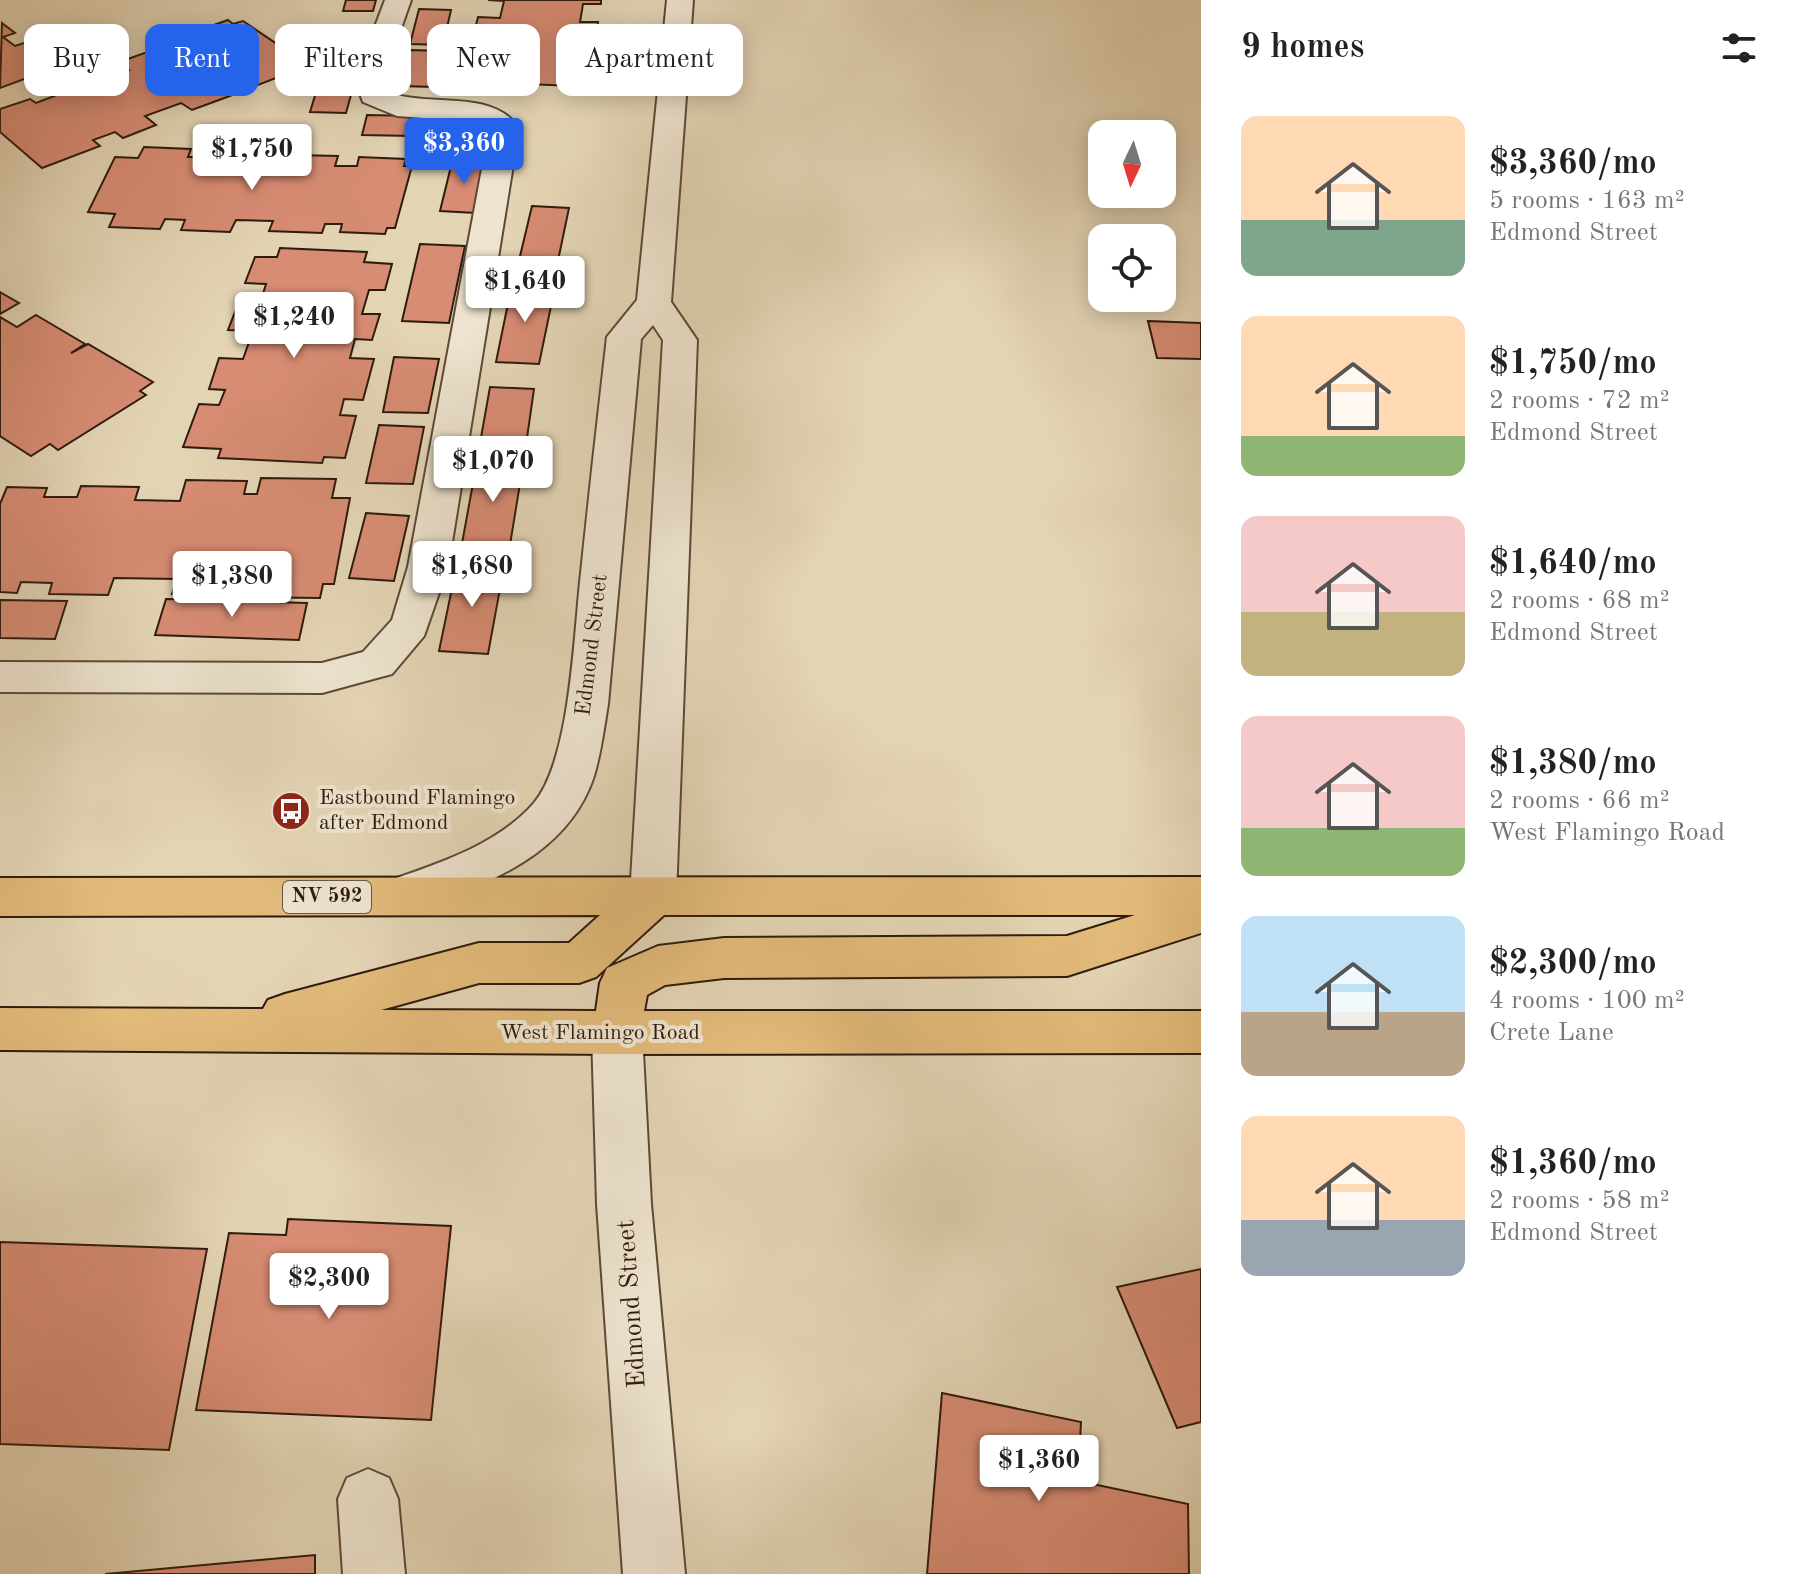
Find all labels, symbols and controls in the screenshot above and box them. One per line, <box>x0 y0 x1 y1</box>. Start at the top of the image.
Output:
chip: Buy <box>24 24 129 96</box>
chip: Rent <box>145 24 259 96</box>
chip: Filters <box>275 24 411 96</box>
chip: New <box>427 24 540 96</box>
chip: Apartment <box>556 24 743 96</box>
icon: filters <box>1717 26 1761 70</box>
text: 9 homes <box>1241 31 1364 65</box>
pin: $3,360 <box>399 118 529 186</box>
north arrow <box>1088 120 1176 208</box>
map controls <box>1088 120 1176 312</box>
pin: $1,750 <box>187 124 317 192</box>
text: $3,360 <box>423 131 505 157</box>
text: $1,750 <box>211 137 293 163</box>
text: $3,360/mo <box>1489 147 1657 181</box>
icon: home <box>1305 148 1401 244</box>
text: 5 rooms · 163 m² <box>1489 188 1685 214</box>
text: Edmond Street <box>1489 220 1658 246</box>
button: locate <box>1088 224 1176 312</box>
pin: $1,640 <box>460 256 590 324</box>
text: $1,640 <box>484 269 566 295</box>
pin: $1,240 <box>229 292 359 360</box>
text: $1,240 <box>253 305 335 331</box>
text: $1,750/mo <box>1489 347 1657 381</box>
icon: home <box>1305 348 1401 444</box>
text: 2 rooms · 72 m² <box>1489 388 1670 414</box>
text: Edmond Street <box>1489 420 1658 446</box>
pin: $1,070 <box>428 436 558 504</box>
text: $1,070 <box>452 449 534 475</box>
pin: $1,680 <box>407 541 537 609</box>
text: $1,640/mo <box>1489 547 1657 581</box>
icon: home <box>1305 548 1401 644</box>
pin: $1,380 <box>167 551 297 619</box>
text: $1,680 <box>431 554 513 580</box>
text: $1,380 <box>191 564 273 590</box>
street label: Edmond Street <box>572 573 612 717</box>
text: 2 rooms · 68 m² <box>1489 588 1670 614</box>
text: Edmond Street <box>1489 620 1658 646</box>
text: $1,380/mo <box>1489 747 1657 781</box>
icon: home <box>1305 748 1401 844</box>
place label: Eastbound Flamingo after Edmond <box>319 787 516 834</box>
text: 2 rooms · 66 m² <box>1489 788 1670 814</box>
bus stop icon: Eastbound Flamingo after Edmond <box>270 790 312 832</box>
text: West Flamingo Road <box>1489 820 1725 846</box>
road number: NV 592 <box>283 881 371 913</box>
text: $2,300/mo <box>1489 947 1657 981</box>
icon: home <box>1305 948 1401 1044</box>
text: 4 rooms · 100 m² <box>1489 988 1685 1014</box>
text: Crete Lane <box>1489 1020 1614 1046</box>
street label: West Flamingo Road <box>500 1022 700 1044</box>
text: $1,360/mo <box>1489 1147 1657 1181</box>
icon: home <box>1305 1148 1401 1244</box>
text: 2 rooms · 58 m² <box>1489 1188 1670 1214</box>
street label: Edmond Street <box>613 1219 651 1389</box>
text: Edmond Street <box>1489 1220 1658 1246</box>
pin: $2,300 <box>264 1253 394 1321</box>
text: $2,300 <box>288 1266 370 1292</box>
pin: $1,360 <box>974 1435 1104 1503</box>
text: $1,360 <box>998 1448 1080 1474</box>

